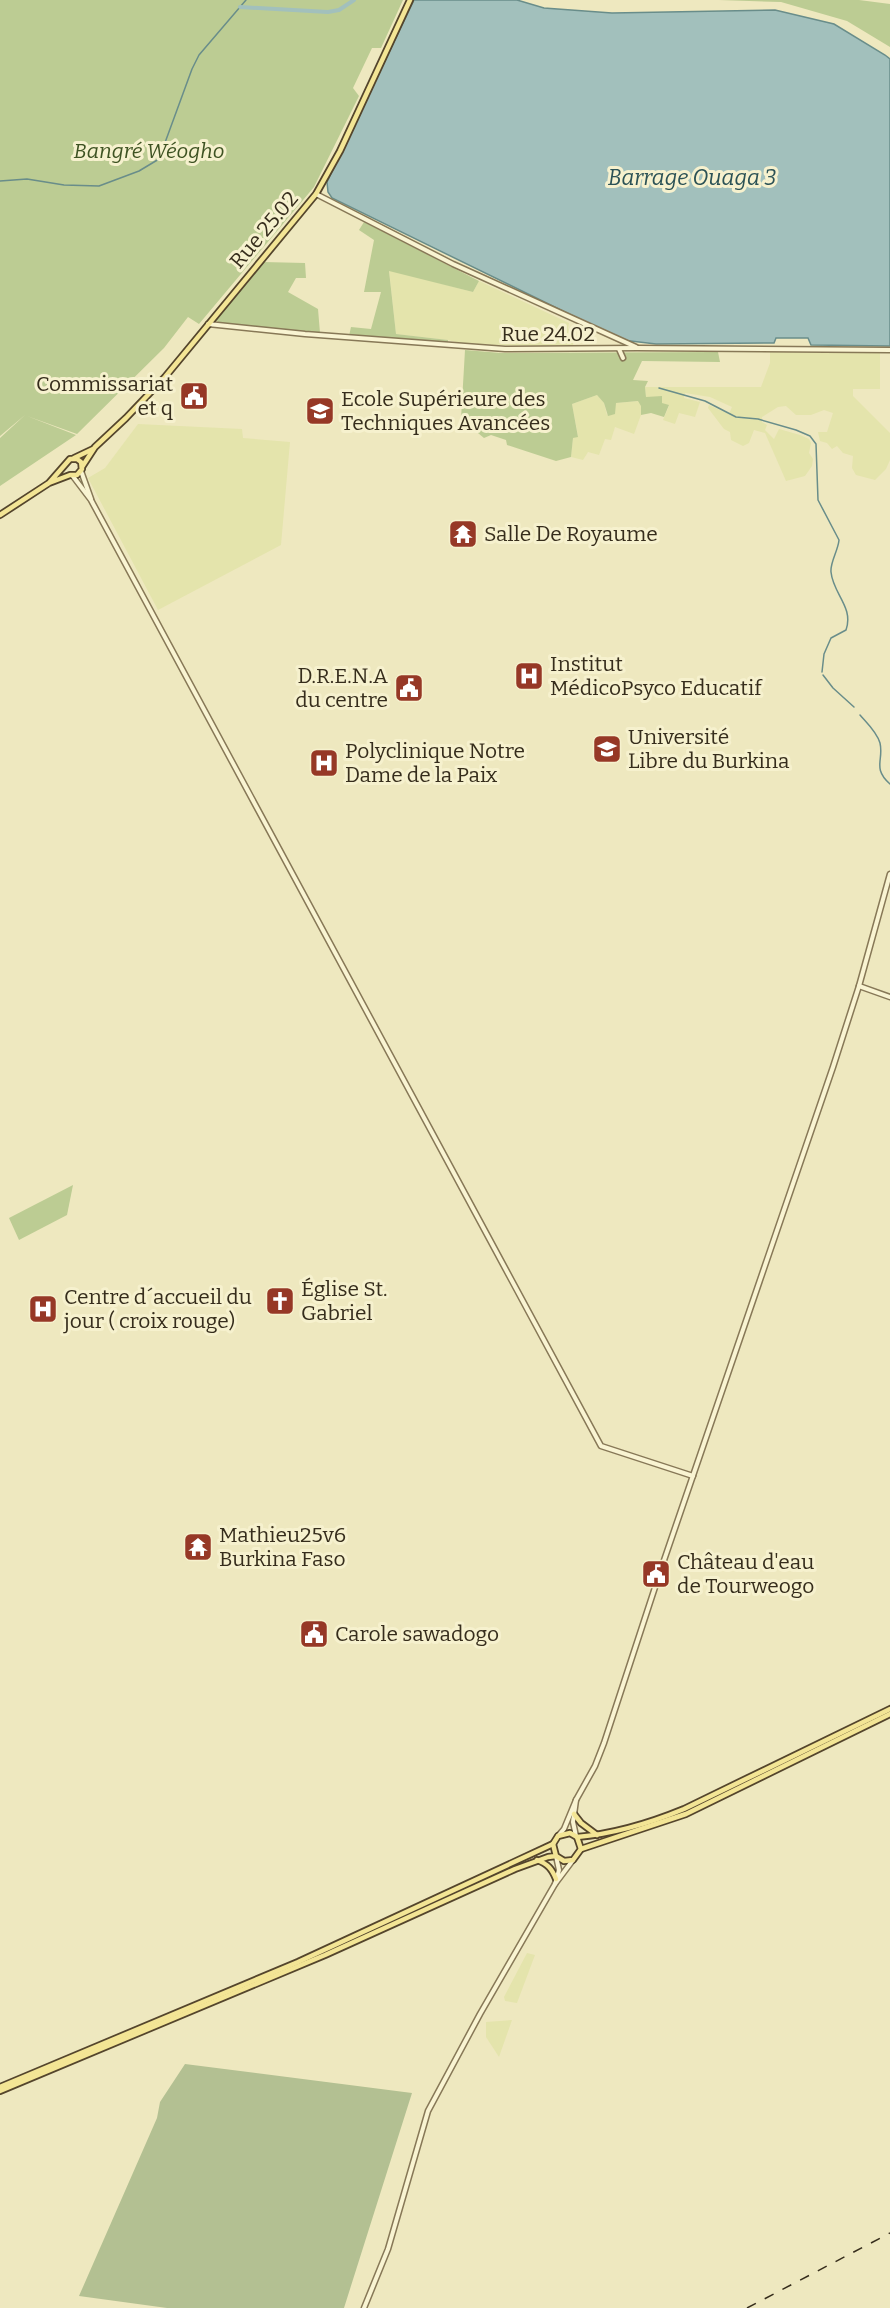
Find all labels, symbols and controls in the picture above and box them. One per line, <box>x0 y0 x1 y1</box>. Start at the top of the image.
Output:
park label: Bangré Wéogho <box>74 138 224 164</box>
water label: Barrage Ouaga 3 <box>608 164 776 191</box>
street label: Rue 25.02 <box>224 186 304 274</box>
street label: Rue 24.02 <box>501 321 595 347</box>
place label: Commissariat et q <box>36 371 173 421</box>
public building icon: Commissariat et q <box>178 380 210 412</box>
place label: Ecole Supérieure des Techniques Avancées <box>341 386 550 436</box>
school or university icon: Ecole Supérieure des Techniques Avancées <box>304 395 336 427</box>
temple icon: Salle De Royaume <box>447 518 479 550</box>
place label: Salle De Royaume <box>484 521 658 547</box>
place label: Institut MédicoPsyco Educatif <box>550 651 763 701</box>
hospital icon: Institut MédicoPsyco Educatif <box>513 660 545 692</box>
place label: D.R.E.N.A du centre <box>295 663 388 713</box>
public building icon: D.R.E.N.A du centre <box>393 672 425 704</box>
place label: Université Libre du Burkina <box>628 724 790 774</box>
school or university icon: Université Libre du Burkina <box>591 733 623 765</box>
place label: Polyclinique Notre Dame de la Paix <box>345 738 525 788</box>
hospital icon: Polyclinique Notre Dame de la Paix <box>308 747 340 779</box>
place label: Église St. Gabriel <box>301 1276 388 1326</box>
place label: Centre d´accueil du jour ( croix rouge) <box>63 1284 252 1334</box>
church icon: Église St. Gabriel <box>264 1285 296 1317</box>
hospital icon: Centre d´accueil du jour ( croix rouge) <box>27 1293 59 1325</box>
place label: Mathieu25v6 Burkina Faso <box>219 1522 346 1572</box>
temple icon: Mathieu25v6 Burkina Faso <box>182 1531 214 1563</box>
place label: Château d'eau de Tourweogo <box>677 1549 814 1599</box>
public building icon: Château d'eau de Tourweogo <box>640 1558 672 1590</box>
public building icon: Carole sawadogo <box>298 1618 330 1650</box>
place label: Carole sawadogo <box>335 1621 499 1647</box>

